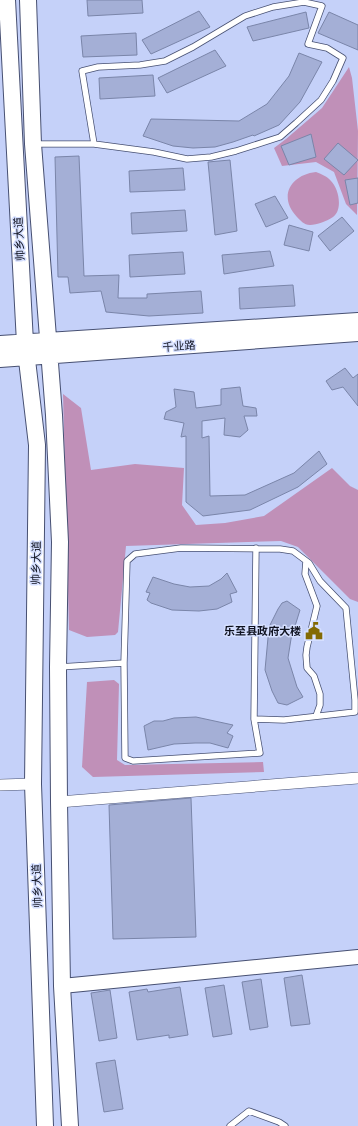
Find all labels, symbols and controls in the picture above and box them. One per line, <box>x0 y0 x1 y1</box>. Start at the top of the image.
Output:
street label: 帅乡大道 <box>11 217 28 261</box>
street label: 千业路 <box>162 338 196 355</box>
street label: 帅乡大道 <box>29 541 44 585</box>
public building icon: 乐至县政府大楼 <box>304 621 324 641</box>
place label: 乐至县政府大楼 <box>224 624 301 639</box>
street label: 帅乡大道 <box>29 864 46 908</box>

